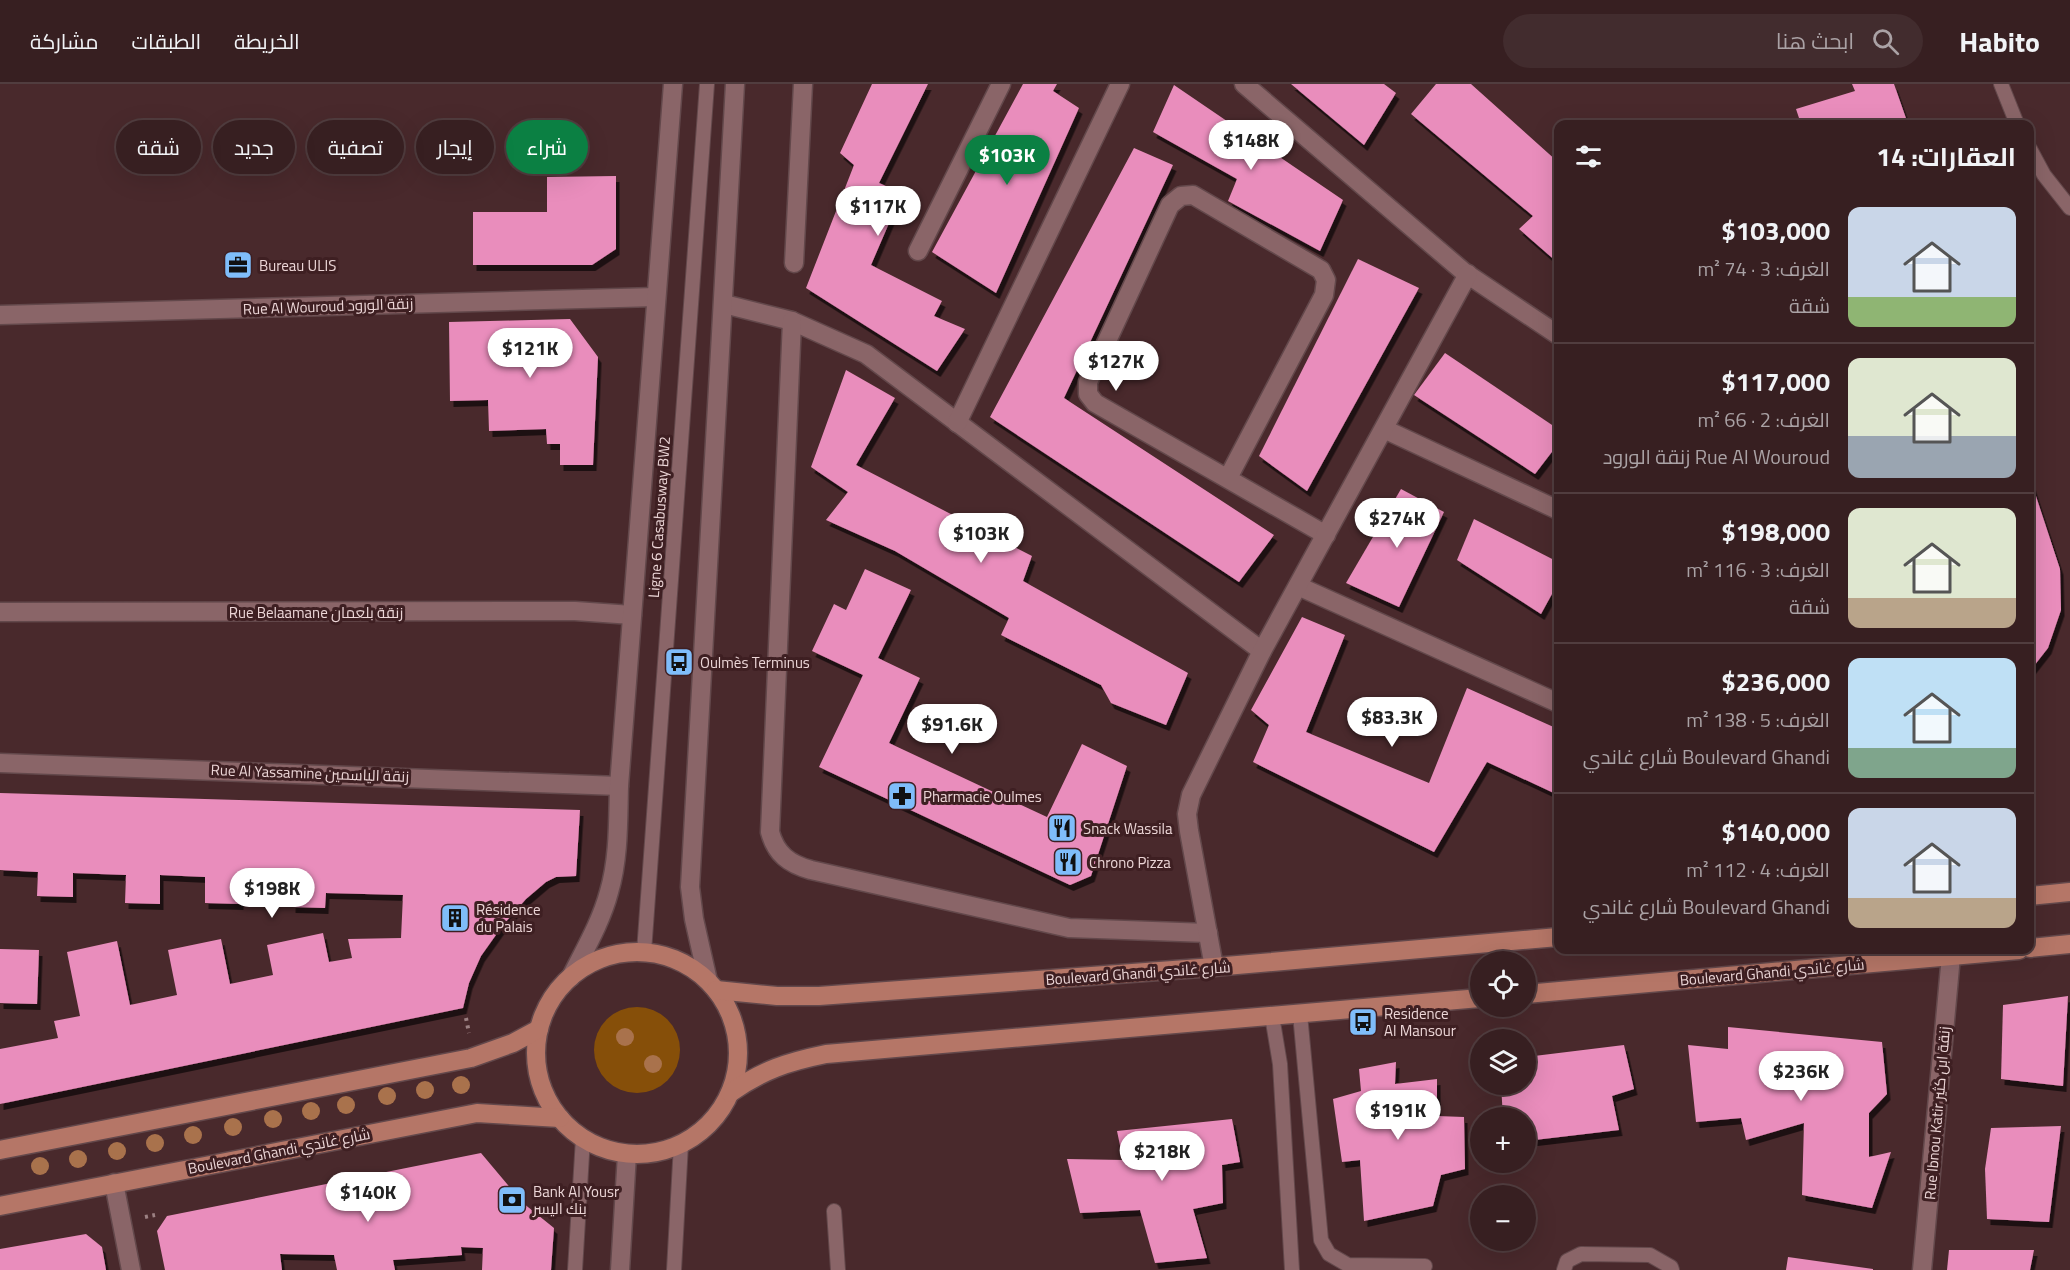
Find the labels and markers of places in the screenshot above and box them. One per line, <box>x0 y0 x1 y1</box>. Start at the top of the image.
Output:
pin: $148K <box>1209 120 1293 171</box>
pin: $103K <box>965 135 1049 186</box>
pin: $117K <box>836 186 920 237</box>
office icon: Bureau ULIS <box>222 249 254 281</box>
place label: Bureau ULIS <box>259 254 336 277</box>
pin: $121K <box>488 328 572 379</box>
pin: $127K <box>1074 341 1158 392</box>
pin: $274K <box>1355 498 1439 549</box>
pin: $103K <box>939 513 1023 564</box>
bus stop icon: Oulmès Terminus <box>663 646 695 678</box>
place label: Oulmès Terminus <box>700 651 810 674</box>
pin: $83.3K <box>1343 697 1441 748</box>
pin: $91.6K <box>903 704 1001 755</box>
pharmacy icon: Pharmacie Oulmes <box>886 780 918 812</box>
place label: Pharmacie Oulmes <box>923 785 1042 808</box>
restaurant icon: Snack Wassila <box>1046 812 1078 844</box>
place label: Snack Wassila <box>1083 817 1173 840</box>
restaurant icon: Chrono Pizza <box>1052 846 1084 878</box>
place label: Chrono Pizza <box>1089 851 1171 874</box>
pin: $198K <box>230 868 314 919</box>
place label: Résidence du Palais <box>476 898 541 938</box>
building icon: Résidence du Palais <box>439 902 471 934</box>
place label: Residence Al Mansour <box>1384 1002 1456 1042</box>
bus stop icon: Residence Al Mansour <box>1347 1006 1379 1038</box>
pin: $236K <box>1759 1051 1843 1102</box>
pin: $191K <box>1356 1090 1440 1141</box>
pin: $218K <box>1120 1131 1204 1182</box>
pin: $140K <box>326 1172 410 1223</box>
place label: Bank Al Yousr بنك اليسر <box>532 1180 619 1220</box>
bank icon: Bank Al Yousr بنك اليسر <box>496 1184 528 1216</box>

